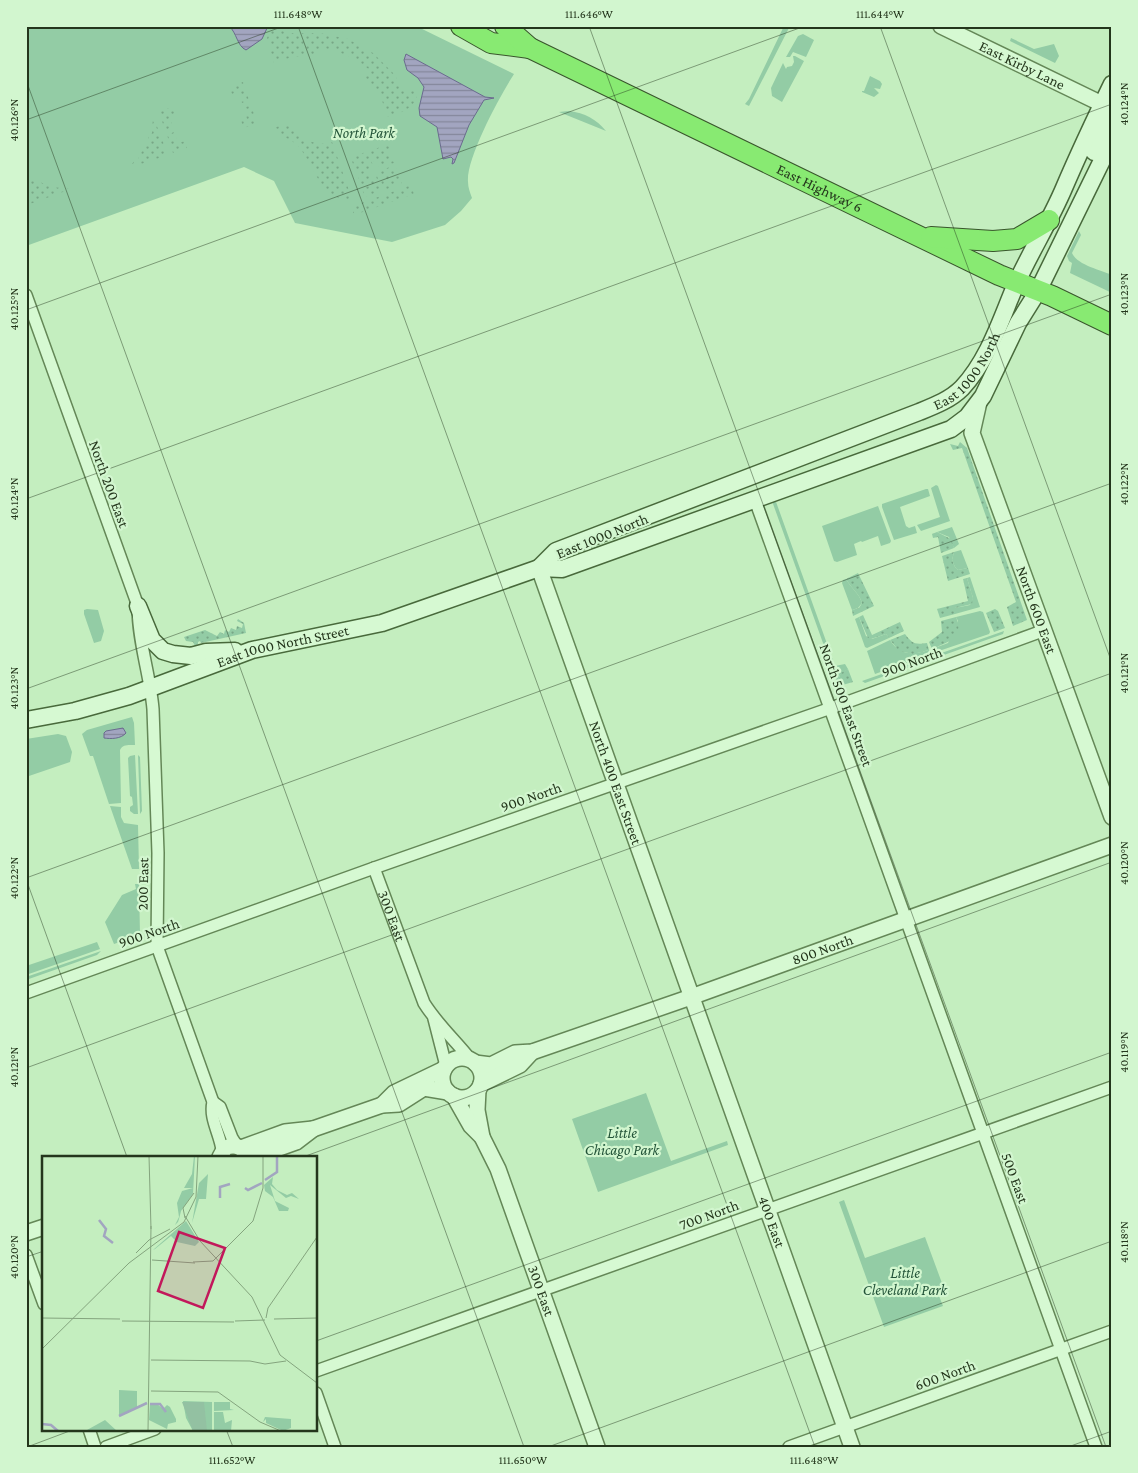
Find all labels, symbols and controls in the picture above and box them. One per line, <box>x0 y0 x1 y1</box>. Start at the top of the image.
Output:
text: 111.648°W <box>274 7 322 21</box>
text: 111.646°W <box>565 7 613 21</box>
text: 111.644°W <box>856 7 904 21</box>
street label: East Kirby Lane <box>977 38 1068 93</box>
text: 40.124°N <box>1117 82 1131 126</box>
text: 40.126°N <box>7 98 21 141</box>
park label: North Park <box>333 125 396 141</box>
street label: East Highway 6 <box>774 161 865 216</box>
text: 40.123°N <box>1117 273 1131 315</box>
text: 40.125°N <box>7 288 21 330</box>
street label: East 1000 North <box>931 330 1003 413</box>
street label: North 200 East <box>86 438 132 531</box>
text: 40.122°N <box>1117 463 1131 505</box>
text: 40.124°N <box>7 477 21 521</box>
street label: East 1000 North <box>554 510 650 562</box>
street label: North 600 East <box>1013 564 1060 657</box>
street label: East 1000 North Street <box>215 622 351 670</box>
street label: North 500 East Street <box>816 642 876 769</box>
street label: 900 North <box>880 644 944 680</box>
text: 40.121°N <box>1117 652 1131 693</box>
text: 40.123°N <box>7 667 21 709</box>
street label: North 400 East Street <box>586 719 645 848</box>
street label: 900 North <box>499 779 563 815</box>
text: 40.120°N <box>1117 841 1131 885</box>
street label: 200 East <box>135 856 151 911</box>
text: 40.122°N <box>7 857 21 899</box>
street label: 300 East <box>375 888 409 944</box>
street label: 900 North <box>117 915 181 951</box>
street label: 800 North <box>790 931 855 968</box>
text: 40.119°N <box>1117 1031 1131 1073</box>
text: 40.121°N <box>7 1046 21 1087</box>
park label: Little Chicago Park <box>585 1125 661 1159</box>
street label: 500 East <box>998 1150 1032 1207</box>
inset map <box>42 1156 318 1430</box>
street label: 400 East <box>755 1194 789 1251</box>
street label: 700 North <box>677 1197 741 1233</box>
text: 40.118°N <box>1117 1221 1131 1263</box>
text: 40.120°N <box>7 1235 21 1279</box>
street label: 300 East <box>525 1263 558 1319</box>
park label: Little Cleveland Park <box>863 1265 949 1298</box>
street label: 600 North <box>913 1357 977 1393</box>
text: 111.652°W <box>209 1453 255 1467</box>
text: 111.650°W <box>499 1453 547 1467</box>
text: 111.648°W <box>790 1453 838 1467</box>

